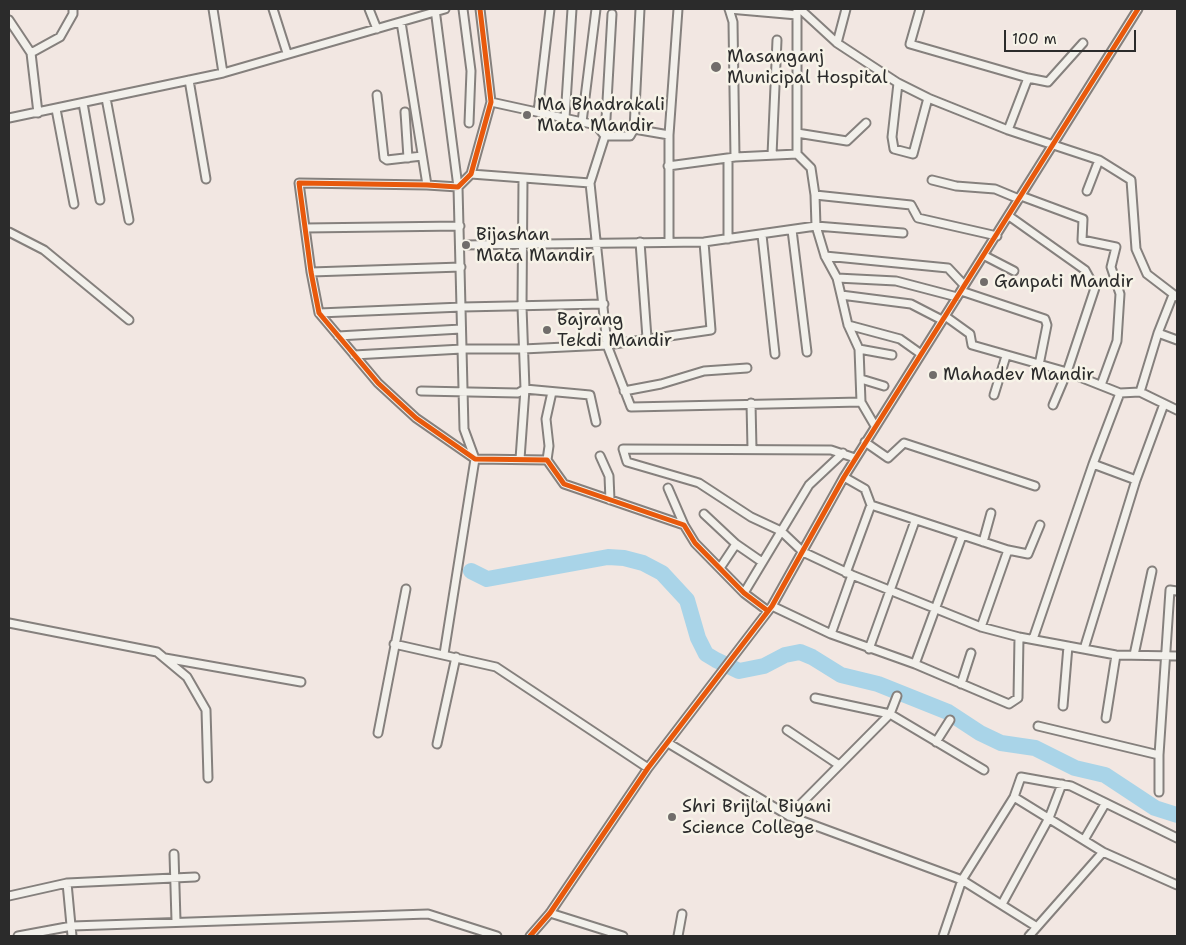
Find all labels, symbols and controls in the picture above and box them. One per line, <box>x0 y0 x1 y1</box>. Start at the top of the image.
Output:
scale bar <box>1006 20 1138 52</box>
text: 100 m <box>1012 29 1057 49</box>
place label: Masanganj Municipal Hospital <box>727 46 888 88</box>
marker: Masanganj Municipal Hospital <box>709 60 723 74</box>
place label: Ma Bhadrakali Mata Mandir <box>537 94 665 136</box>
marker: Ma Bhadrakali Mata Mandir <box>521 109 533 121</box>
place label: Bijashan Mata Mandir <box>476 224 593 266</box>
marker: Bijashan Mata Mandir <box>460 239 472 251</box>
place label: Ganpati Mandir <box>994 271 1134 293</box>
marker: Ganpati Mandir <box>978 276 990 288</box>
place label: Bajrang Tekdi Mandir <box>557 309 672 352</box>
marker: Bajrang Tekdi Mandir <box>541 324 553 336</box>
place label: Mahadev Mandir <box>943 364 1095 386</box>
marker: Mahadev Mandir <box>927 369 939 381</box>
place label: Shri Brijlal Biyani Science College <box>682 796 831 839</box>
marker: Shri Brijlal Biyani Science College <box>666 811 678 823</box>

